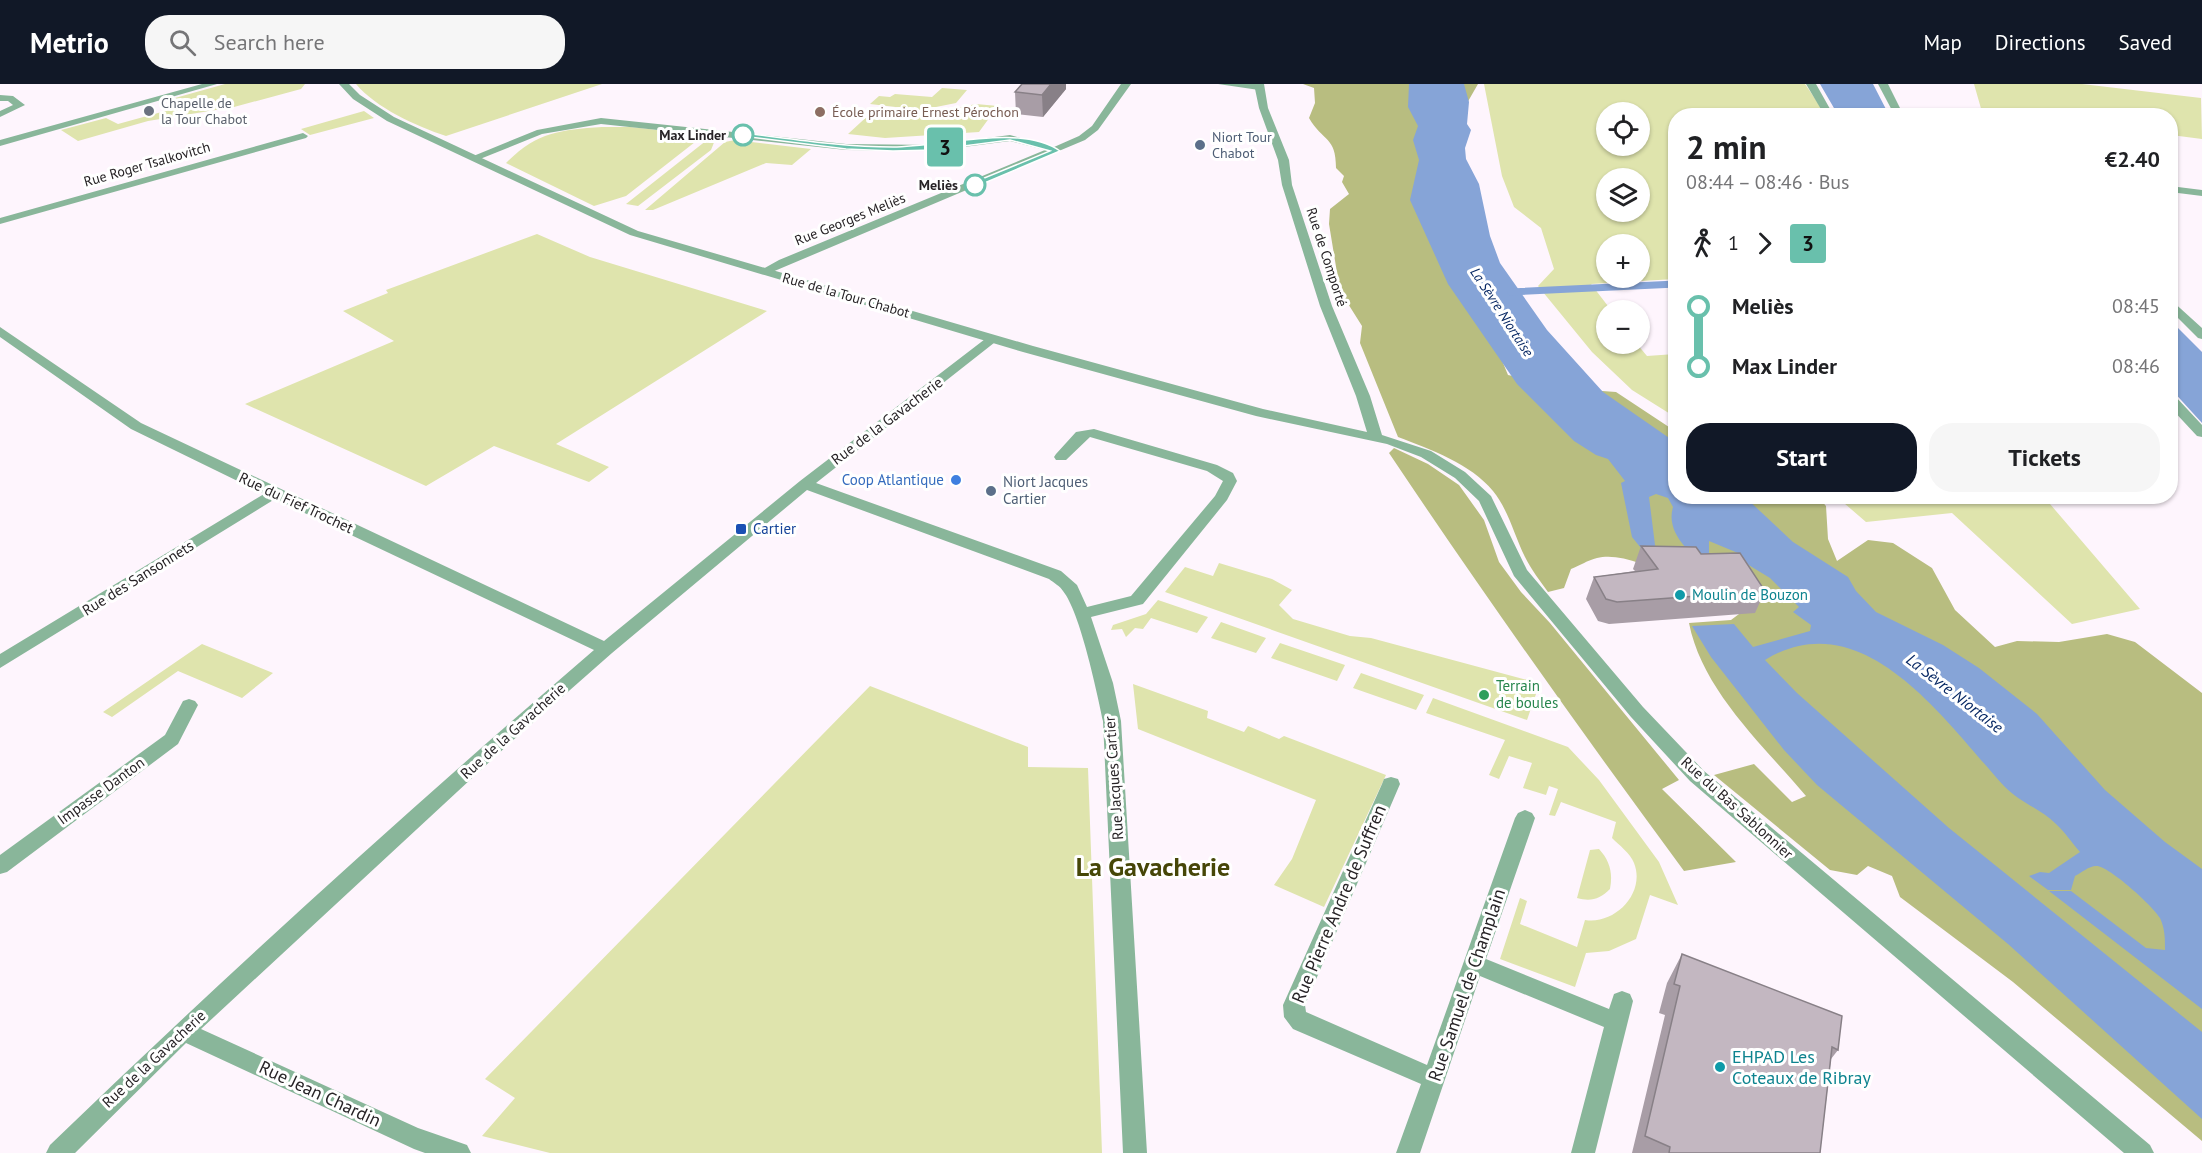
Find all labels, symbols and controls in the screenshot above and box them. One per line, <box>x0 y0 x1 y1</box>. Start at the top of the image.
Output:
search box <box>145 15 565 69</box>
text: Metrio <box>30 24 109 61</box>
icon: search <box>166 26 199 59</box>
text: Search here <box>214 28 325 56</box>
text: Map <box>1923 29 1962 56</box>
text: Directions <box>1995 29 2086 56</box>
text: Saved <box>2119 29 2172 56</box>
place label: Chapelle de la Tour Chabot <box>161 94 248 128</box>
map controls <box>1596 102 1650 354</box>
button: locate <box>1596 102 1650 156</box>
place label: École primaire Ernest Pérochon <box>832 103 1019 121</box>
marker: Chapelle de la Tour Chabot <box>142 104 156 118</box>
marker: École primaire Ernest Pérochon <box>813 105 827 119</box>
marker: Max Linder <box>732 124 754 146</box>
text: 2 min <box>1686 125 1767 168</box>
place label: Max Linder <box>659 126 726 144</box>
line badge: 3 <box>926 128 964 166</box>
place label: Niort Tour Chabot <box>1212 128 1272 162</box>
text: 3 <box>939 134 951 161</box>
street label: Rue Roger Tsalkovitch <box>82 137 212 191</box>
marker: Niort Tour Chabot <box>1193 138 1207 152</box>
text: €2.40 <box>2105 145 2160 173</box>
button: layers <box>1596 168 1650 222</box>
text: 08:44 – 08:46 · Bus <box>1686 169 1850 195</box>
marker: Meliès <box>964 174 986 196</box>
place label: Meliès <box>919 176 958 194</box>
street label: Rue Georges Meliès <box>792 189 908 249</box>
street label: Rue de Comporté <box>1302 205 1352 309</box>
icon: walk <box>1686 227 1719 260</box>
icon: forward <box>1748 227 1781 260</box>
text: 1 <box>1728 230 1739 256</box>
text: 3 <box>1802 230 1814 257</box>
button: + <box>1596 234 1650 288</box>
water label: La Sèvre Niortaise <box>1467 264 1538 360</box>
street label: Rue de la Tour Chabot <box>780 268 912 322</box>
text: Meliès <box>1732 292 1794 320</box>
text: 08:45 <box>2112 293 2160 319</box>
button: − <box>1596 300 1650 354</box>
text: Max Linder <box>1732 352 1837 380</box>
text: 08:46 <box>2112 353 2160 379</box>
street label: Rue de la Gavacherie <box>827 372 946 469</box>
button: Start <box>1686 423 1917 492</box>
button: Tickets <box>1929 423 2160 492</box>
street label: Rue du Fief Trochet <box>236 468 356 537</box>
place label: Coop Atlantique <box>842 470 944 489</box>
place label: Niort Jacques Cartier <box>1003 472 1088 508</box>
marker: Coop Atlantique <box>949 473 963 487</box>
marker: Niort Jacques Cartier <box>984 484 998 498</box>
place label: Cartier <box>753 519 796 538</box>
marker: Cartier <box>734 522 748 536</box>
street label: Rue des Sansonnets <box>78 536 197 620</box>
place label: Moulin de Bouzon <box>1692 585 1808 604</box>
marker: Moulin de Bouzon <box>1673 588 1687 602</box>
water label: La Sèvre Niortaise <box>1903 649 2008 737</box>
place label: Terrain de boules <box>1496 676 1558 712</box>
street label: Rue de la Gavacherie <box>456 679 569 783</box>
marker: Terrain de boules <box>1477 688 1491 702</box>
street label: Rue Jacques Cartier <box>1100 716 1127 841</box>
street label: Rue du Bas Sablonnier <box>1677 752 1797 863</box>
street label: Impasse Danton <box>53 753 148 829</box>
street label: Rue Pierre Andre de Suffren <box>1286 801 1391 1007</box>
district label: La Gavacherie <box>1076 850 1230 883</box>
street label: Rue Samuel de Champlain <box>1423 886 1510 1084</box>
street label: Rue de la Gavacherie <box>98 1006 209 1111</box>
place label: EHPAD Les Coteaux de Ribray <box>1732 1045 1871 1089</box>
street label: Rue Jean Chardin <box>256 1055 385 1132</box>
marker: EHPAD Les Coteaux de Ribray <box>1713 1060 1727 1074</box>

